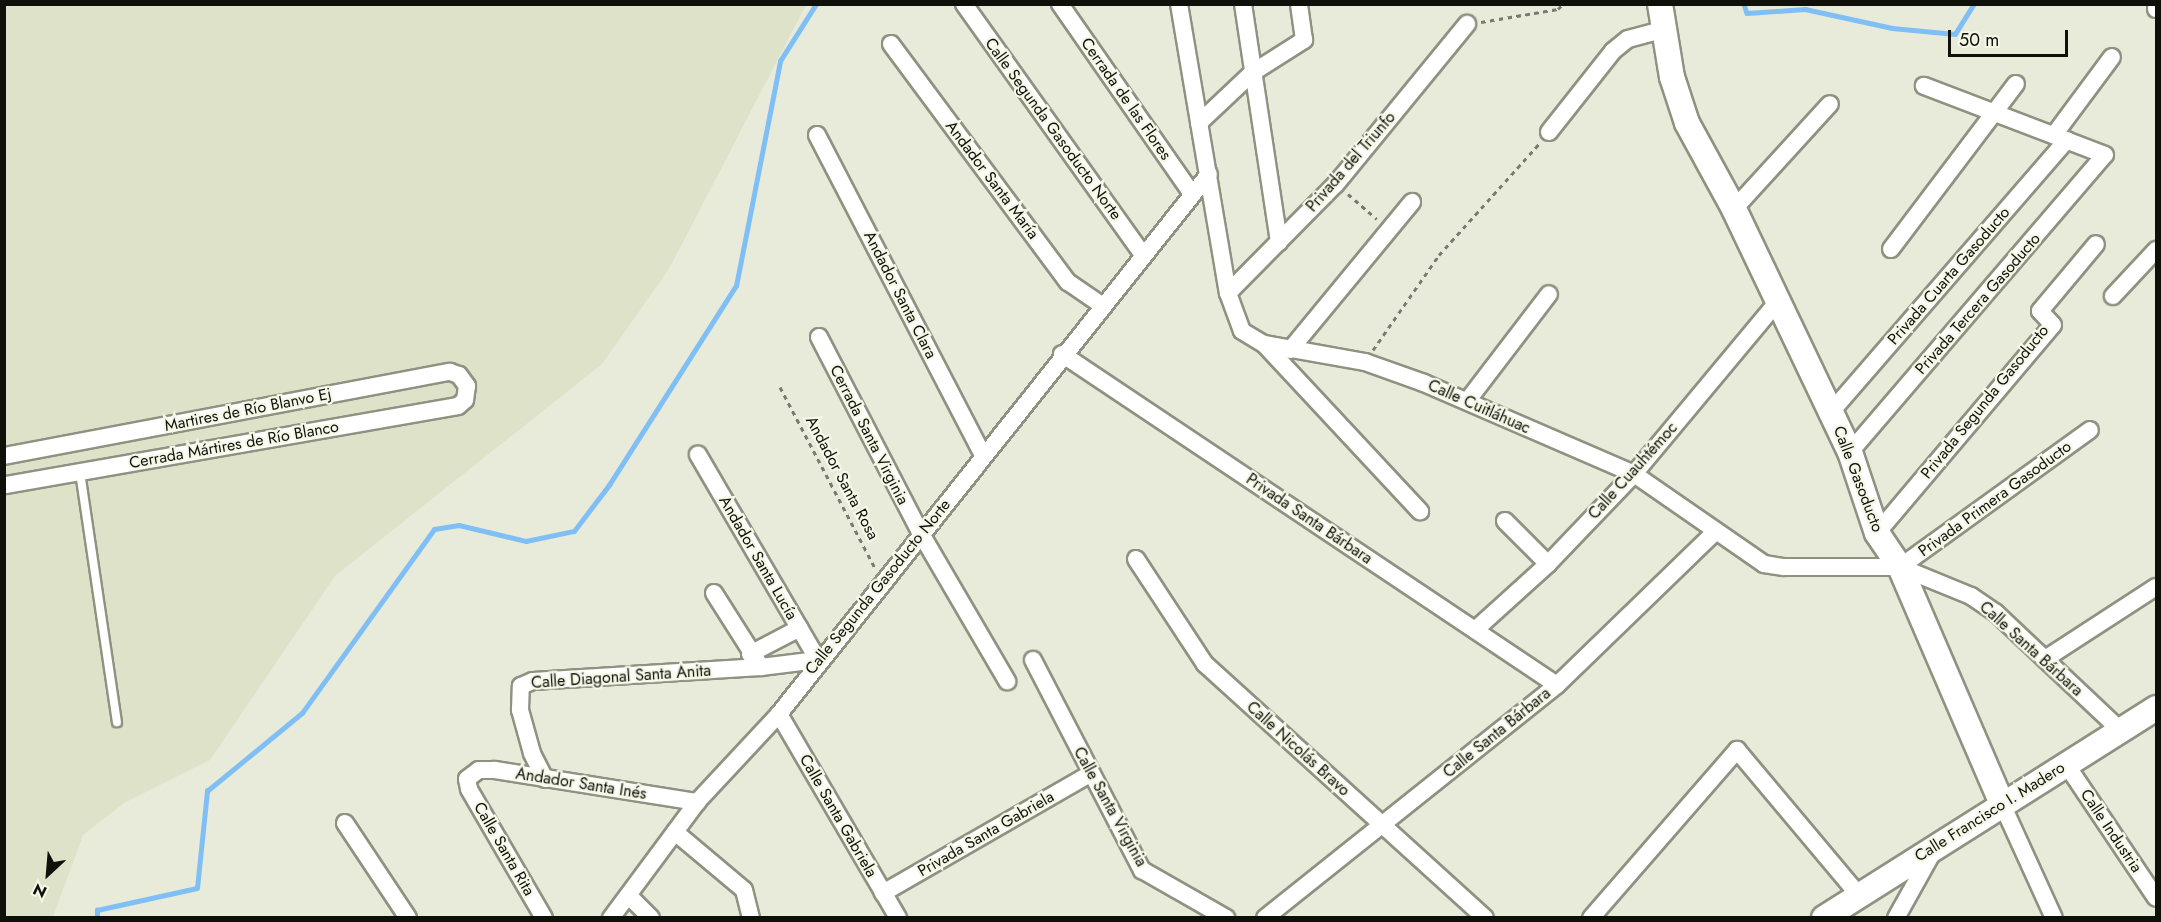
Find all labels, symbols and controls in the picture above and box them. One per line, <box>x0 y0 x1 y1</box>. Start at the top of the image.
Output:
scale bar <box>1951 18 2071 56</box>
text: 50 m <box>1959 27 1999 53</box>
street label: Calle Segunda Gasoducto Norte <box>981 34 1125 224</box>
street label: Cerrada de las Flores <box>1077 34 1175 164</box>
street label: Privada del Triunfo <box>1302 108 1400 216</box>
street label: Andador Santa María <box>941 117 1043 243</box>
street label: Privada Cuarta Gasoducto <box>1884 203 2014 349</box>
street label: Andador Santa Clara <box>860 228 940 362</box>
street label: Privada Tercera Gasoducto <box>1911 230 2045 378</box>
street label: Privada Segunda Gasoducto <box>1917 321 2053 483</box>
street label: Cerrada Santa Virginia <box>825 362 913 508</box>
street label: Calle Cuitláhuac <box>1425 376 1533 438</box>
street label: Martires de Río Blanvo Ej <box>163 384 333 436</box>
street label: Andador Santa Rosa <box>801 413 883 543</box>
street label: Cerrada Mártires de Río Blanco <box>128 417 340 473</box>
street label: Calle Cuauhtémoc <box>1584 419 1682 523</box>
street label: Calle Gasoducto <box>1829 423 1887 535</box>
street label: Privada Primera Gasoducto <box>1915 437 2075 561</box>
street label: Privada Santa Bárbara <box>1242 470 1376 568</box>
street label: Andador Santa Lucía <box>715 493 801 623</box>
street label: Calle Segunda Gasoducto Norte <box>801 495 955 679</box>
street label: Calle Santa Bárbara <box>1975 598 2087 700</box>
street label: Calle Diagonal Santa Anita <box>531 661 711 693</box>
street label: Calle Santa Bárbara <box>1439 684 1555 782</box>
street label: Calle Nicolás Bravo <box>1242 698 1354 800</box>
street label: Calle Santa Virginia <box>1069 744 1151 870</box>
street label: Calle Santa Gabriela <box>795 751 881 881</box>
street label: Calle Francisco I. Madero <box>1911 758 2069 866</box>
street label: Andador Santa Inés <box>514 764 648 804</box>
street label: Calle Industria <box>2076 786 2146 876</box>
street label: Privada Santa Gabriela <box>914 787 1058 881</box>
street label: Calle Santa Rita <box>469 799 539 899</box>
north arrow <box>18 844 78 904</box>
text: N <box>29 878 51 904</box>

